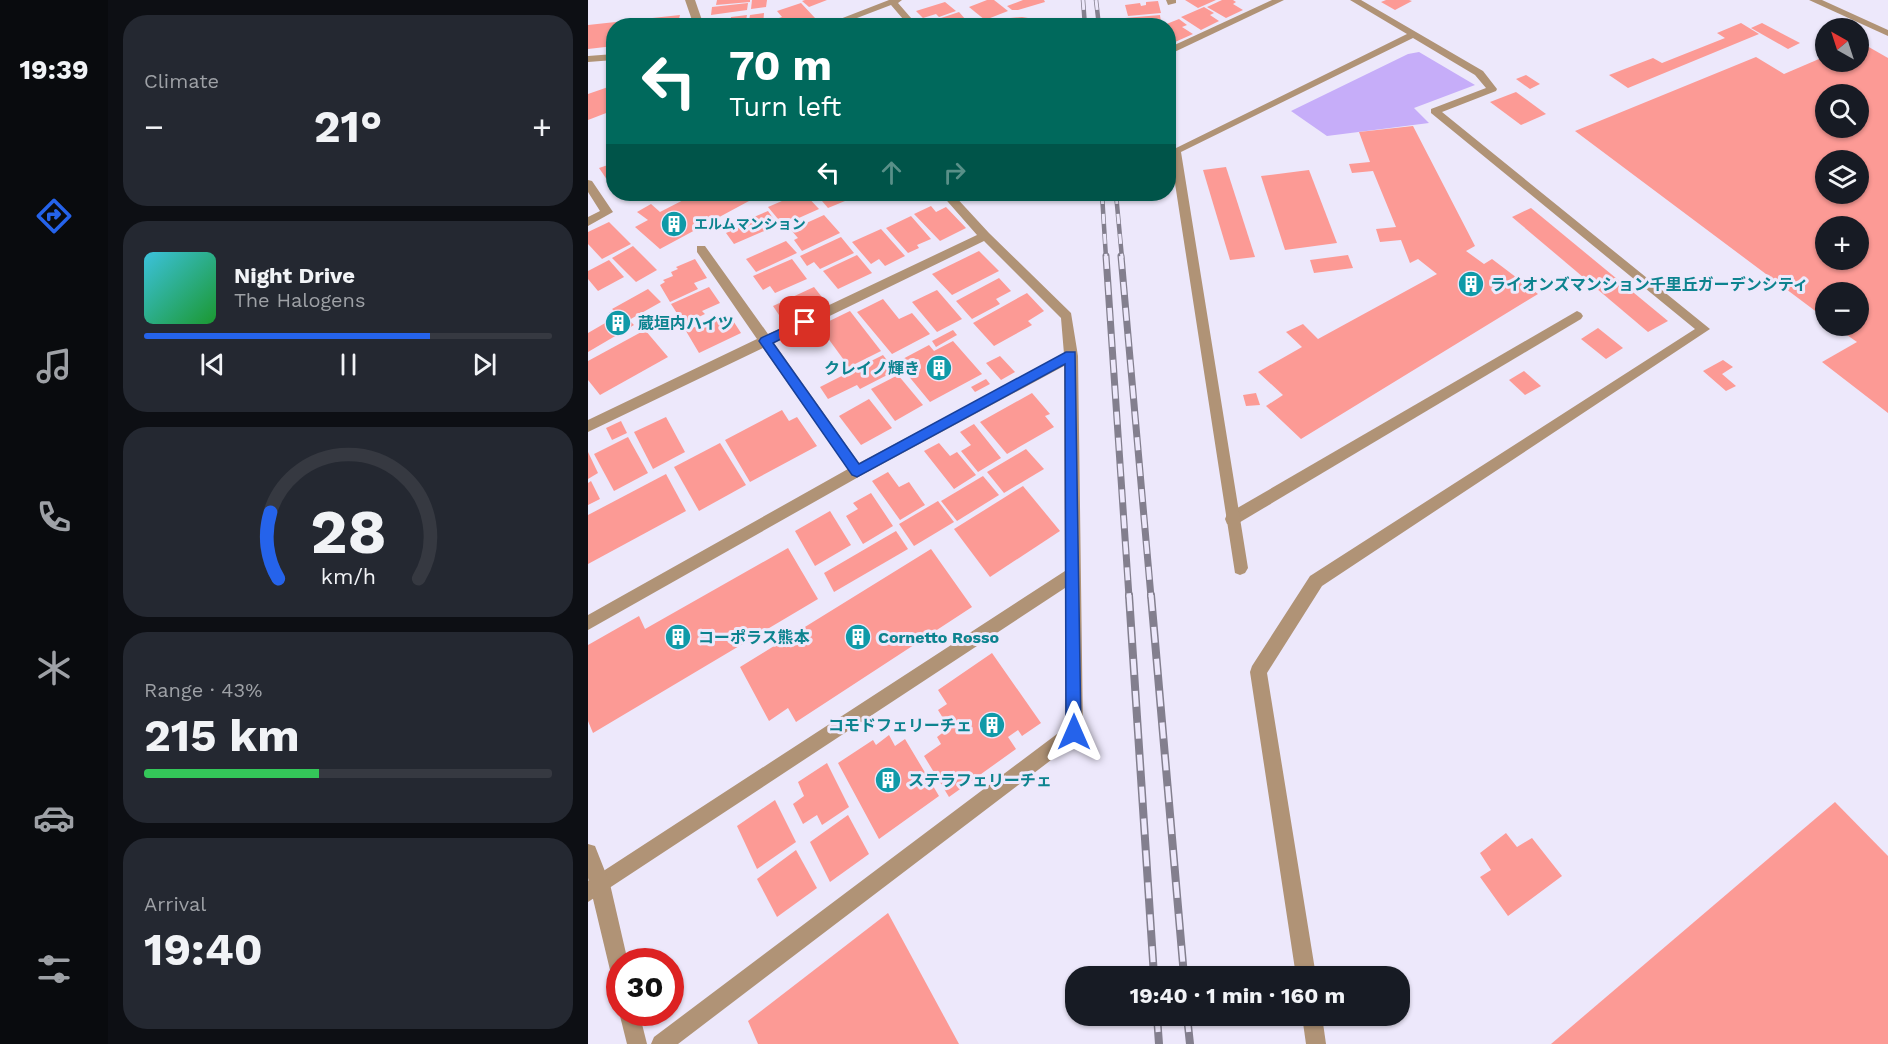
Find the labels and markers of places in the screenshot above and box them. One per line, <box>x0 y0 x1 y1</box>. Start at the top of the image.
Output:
building icon: エルムマンション <box>659 209 689 239</box>
place label: エルムマンション <box>694 216 806 232</box>
building icon: ライオンズマンション千里丘ガーデンシティ <box>1456 269 1486 299</box>
place label: ライオンズマンション千里丘ガーデンシティ <box>1490 275 1809 294</box>
pin <box>779 296 830 347</box>
building icon: 蔵垣内ハイツ <box>603 308 633 338</box>
place label: 蔵垣内ハイツ <box>638 314 734 333</box>
building icon: クレイノ輝き <box>924 353 954 383</box>
place label: クレイノ輝き <box>824 359 920 378</box>
building icon: コーポラス熊本 <box>663 622 693 652</box>
building icon: Cornetto Rosso <box>843 622 873 652</box>
place label: コーポラス熊本 <box>698 628 810 647</box>
place label: Cornetto Rosso <box>878 628 1000 647</box>
building icon: コモドフェリーチェ <box>977 710 1007 740</box>
place label: コモドフェリーチェ <box>828 716 972 735</box>
building icon: ステラフェリーチェ <box>873 765 903 795</box>
place label: ステラフェリーチェ <box>908 771 1052 790</box>

